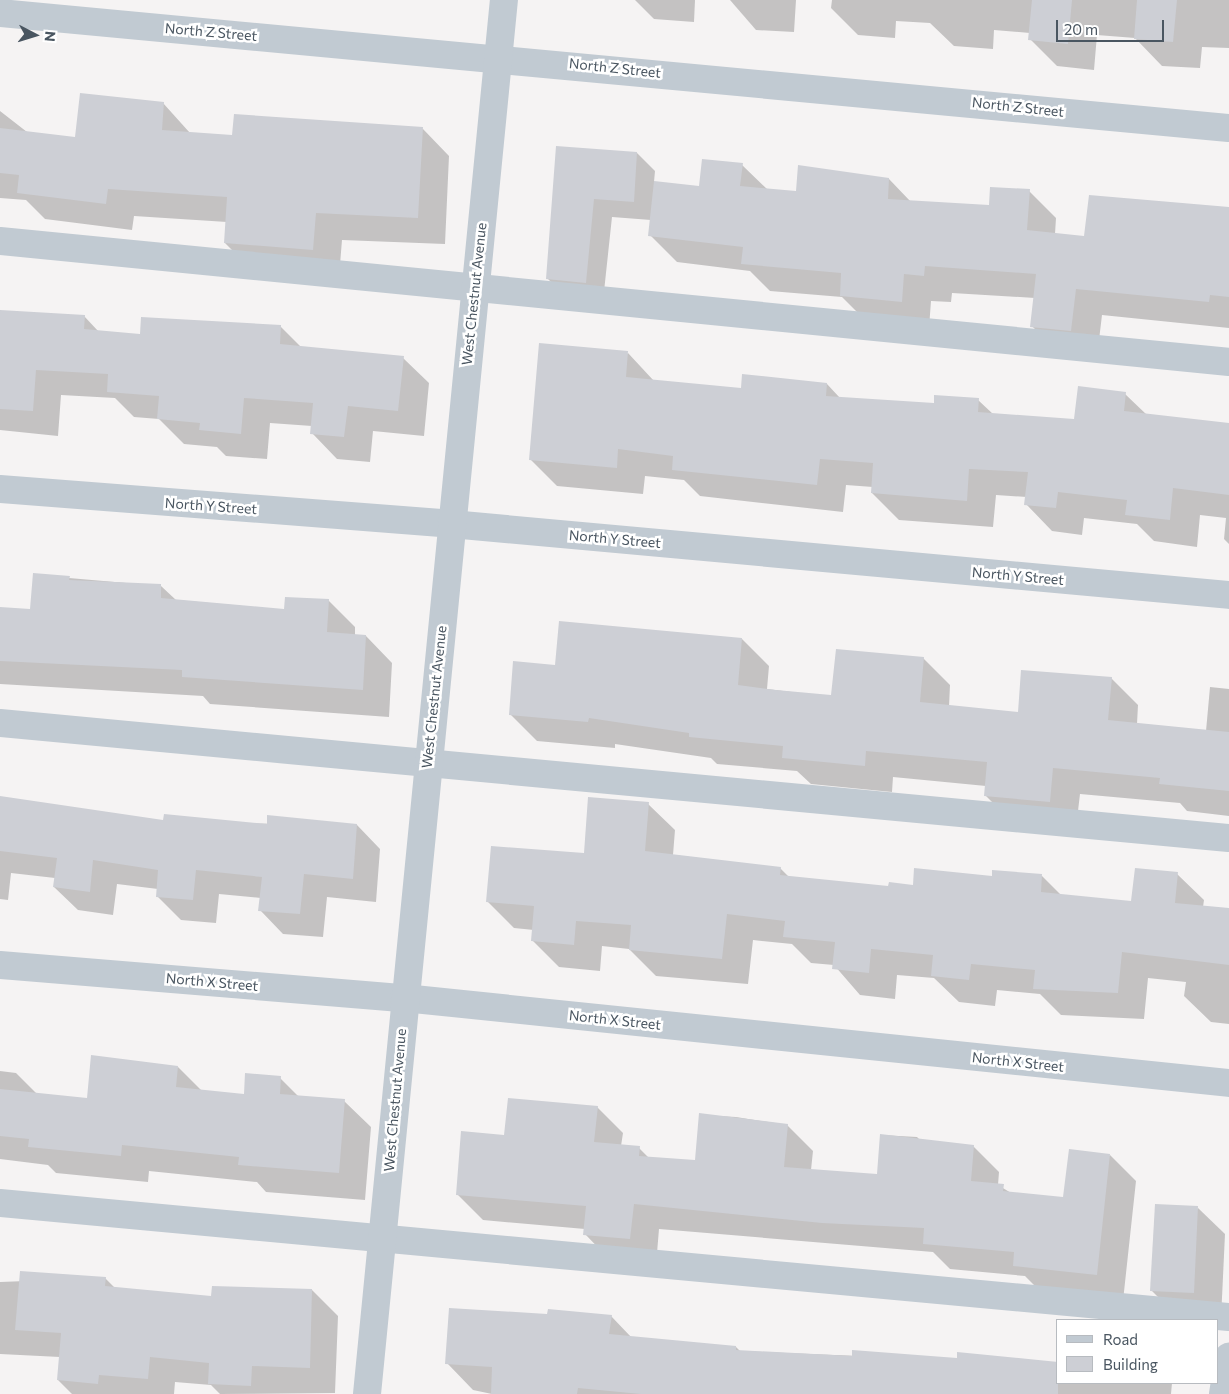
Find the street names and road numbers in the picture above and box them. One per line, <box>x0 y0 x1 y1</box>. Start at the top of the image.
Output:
street label: North Z Street <box>164 20 258 44</box>
street label: North Z Street <box>568 55 662 81</box>
street label: North Z Street <box>971 94 1065 120</box>
street label: West Chestnut Avenue <box>458 222 490 366</box>
street label: North Y Street <box>164 494 258 518</box>
street label: North Y Street <box>568 527 662 551</box>
street label: North Y Street <box>971 564 1065 588</box>
street label: West Chestnut Avenue <box>418 625 450 769</box>
street label: North X Street <box>165 970 259 994</box>
street label: North X Street <box>568 1007 662 1033</box>
street label: West Chestnut Avenue <box>380 1028 410 1172</box>
street label: North X Street <box>971 1049 1065 1075</box>

